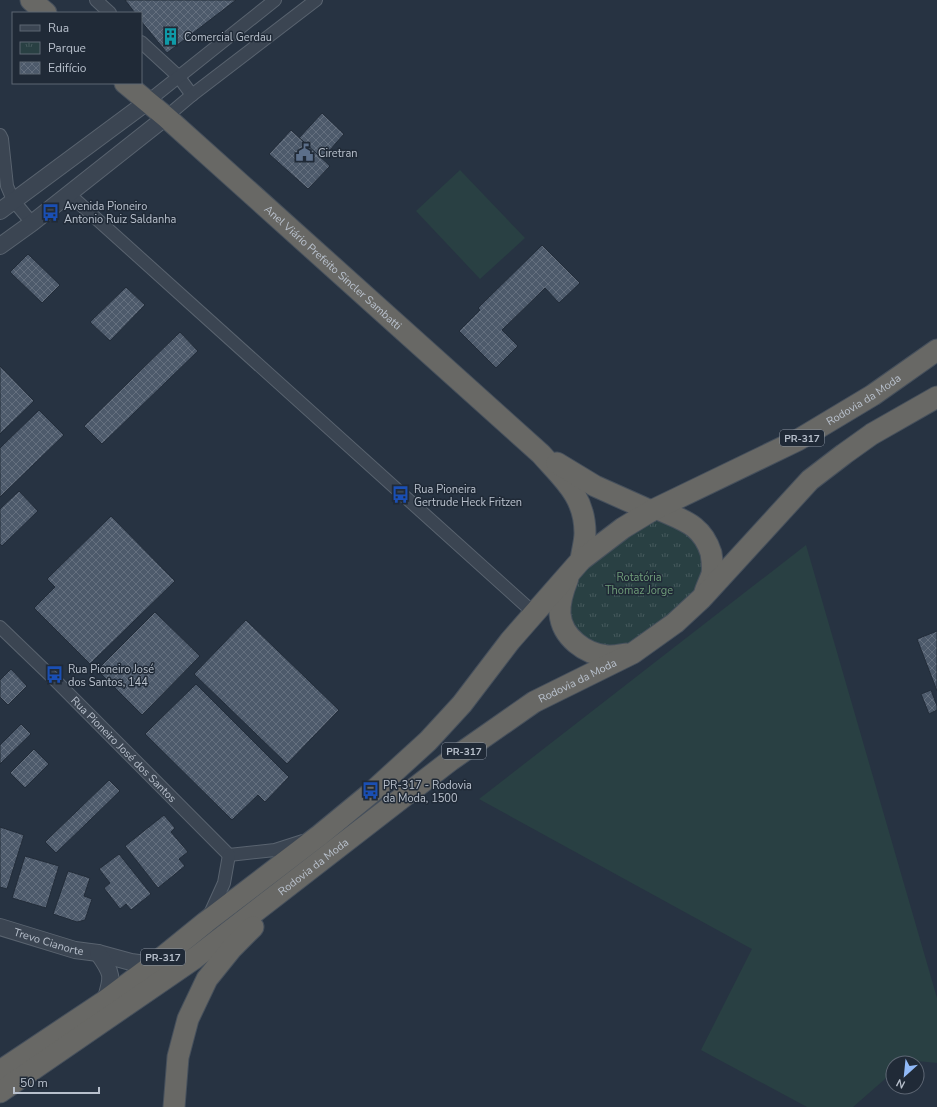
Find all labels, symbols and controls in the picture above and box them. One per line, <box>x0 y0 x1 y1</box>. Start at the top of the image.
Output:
legend <box>12 12 142 84</box>
text: Rua <box>48 20 69 36</box>
building icon: Comercial Gerdau <box>161 27 181 47</box>
place label: Comercial Gerdau <box>184 30 272 45</box>
text: Parque <box>48 40 86 56</box>
text: Edifício <box>48 60 87 76</box>
public building icon: Ciretran <box>295 143 315 163</box>
place label: Ciretran <box>318 146 357 161</box>
place label: Avenida Pioneiro Antonio Ruiz Saldanha <box>64 199 176 227</box>
bus stop icon: Avenida Pioneiro Antonio Ruiz Saldanha <box>41 202 61 222</box>
street label: Anel Viário Prefeito Sincler Sambatti <box>261 202 405 333</box>
street label: Rodovia da Moda <box>824 371 904 429</box>
road number: PR-317 <box>780 430 824 446</box>
place label: Rua Pioneira Gertrude Heck Fritzen <box>414 482 522 510</box>
bus stop icon: Rua Pioneira Gertrude Heck Fritzen <box>391 485 411 505</box>
park label: Rotatória Thomaz Jorge <box>605 570 673 598</box>
street label: Rodovia da Moda <box>536 655 620 707</box>
place label: Rua Pioneiro José dos Santos, 144 <box>68 662 154 690</box>
bus stop icon: Rua Pioneiro José dos Santos, 144 <box>45 665 65 685</box>
street label: Rua Pioneiro José dos Santos <box>67 693 179 806</box>
road number: PR-317 <box>442 743 486 759</box>
place label: PR-317 - Rodovia da Moda, 1500 <box>383 778 472 806</box>
bus stop icon: PR-317 - Rodovia da Moda, 1500 <box>360 781 380 801</box>
street label: Rodovia da Moda <box>275 835 352 899</box>
street label: Trevo Cianorte <box>12 925 85 959</box>
road number: PR-317 <box>141 949 185 965</box>
north arrow <box>885 1055 925 1095</box>
scale bar <box>14 1069 99 1095</box>
text: 50 m <box>20 1075 48 1091</box>
text: N <box>894 1075 908 1092</box>

